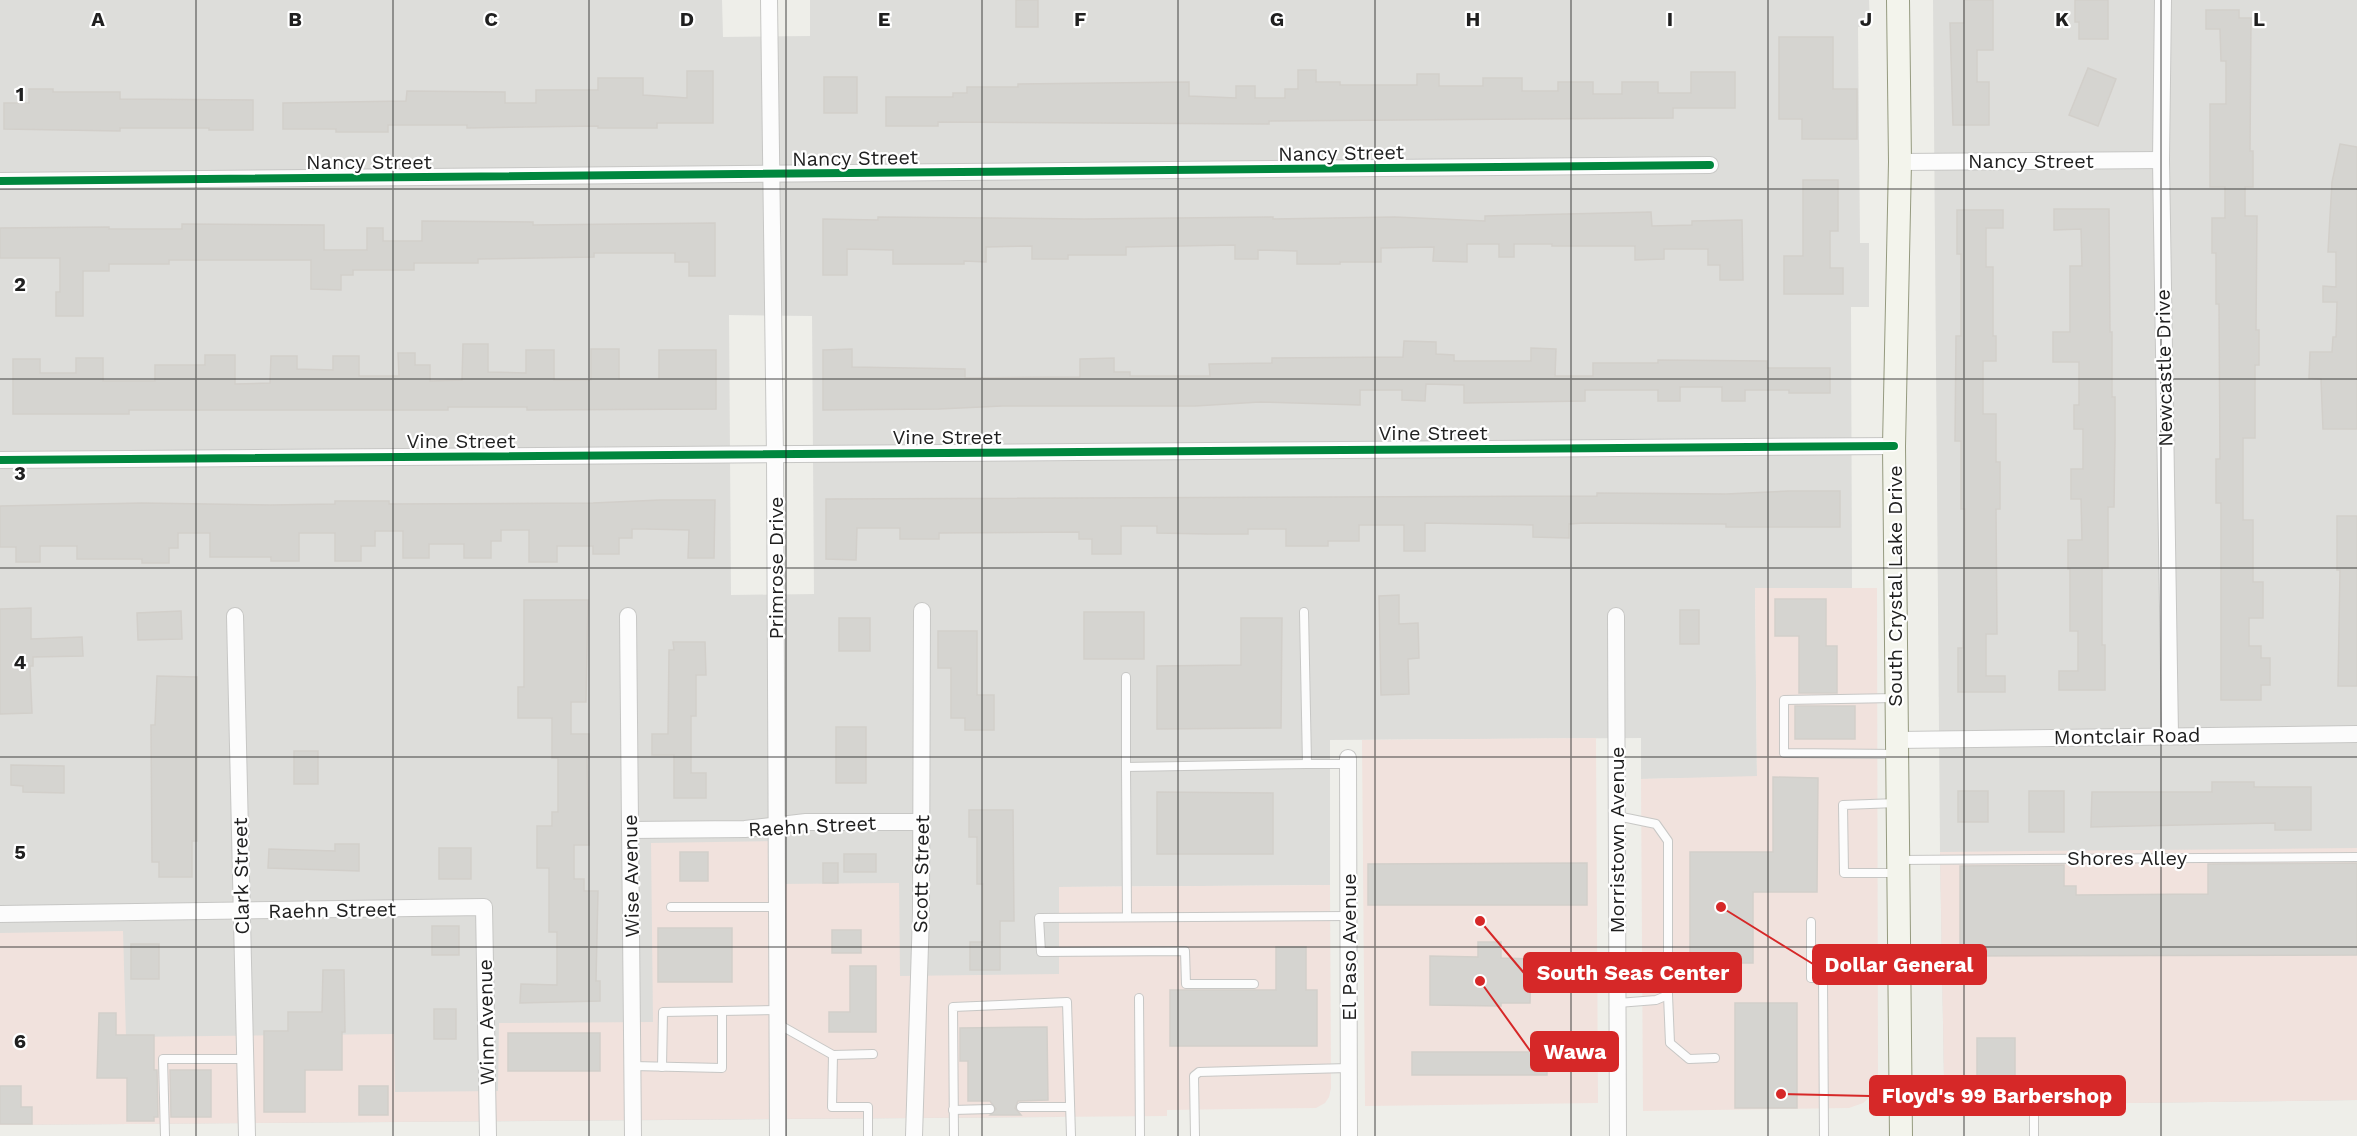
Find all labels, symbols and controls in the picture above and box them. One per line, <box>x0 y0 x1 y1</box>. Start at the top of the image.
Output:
text: A <box>91 7 105 31</box>
text: B <box>288 7 302 31</box>
text: C <box>484 7 498 31</box>
text: D <box>680 7 694 31</box>
text: E <box>878 7 890 31</box>
text: F <box>1074 7 1086 31</box>
text: G <box>1270 7 1284 31</box>
text: H <box>1466 7 1480 31</box>
text: I <box>1667 7 1673 31</box>
text: J <box>1860 7 1872 31</box>
text: K <box>2055 7 2069 31</box>
text: L <box>2253 7 2265 31</box>
text: 1 <box>16 82 24 106</box>
street label: Nancy Street <box>1278 140 1405 166</box>
street label: Nancy Street <box>792 145 919 171</box>
street label: Nancy Street <box>1968 149 2095 173</box>
street label: Nancy Street <box>306 150 433 174</box>
text: 2 <box>14 272 26 296</box>
street label: Newcastle Drive <box>2151 289 2177 447</box>
street label: Vine Street <box>1378 421 1488 445</box>
street label: Vine Street <box>892 425 1002 449</box>
street label: Vine Street <box>406 429 516 453</box>
text: 3 <box>14 461 26 485</box>
street label: South Crystal Lake Drive <box>1883 465 1907 707</box>
street label: Primrose Drive <box>764 496 788 640</box>
text: 4 <box>14 650 27 674</box>
street label: Montclair Road <box>2053 723 2201 749</box>
street label: Morristown Avenue <box>1605 746 1629 934</box>
street label: Raehn Street <box>747 811 877 841</box>
street label: Wise Avenue <box>618 814 644 938</box>
street label: Scott Street <box>908 814 934 933</box>
street label: Clark Street <box>228 817 254 935</box>
text: 5 <box>14 840 26 864</box>
street label: Shores Alley <box>2067 846 2188 870</box>
street label: El Paso Avenue <box>1337 873 1361 1021</box>
street label: Raehn Street <box>268 897 397 923</box>
callout: Dollar General <box>1813 945 1986 984</box>
text: Dollar General <box>1825 952 1974 977</box>
callout: South Seas Center <box>1524 953 1741 992</box>
street label: Winn Avenue <box>473 959 499 1085</box>
text: South Seas Center <box>1537 960 1729 985</box>
text: 6 <box>14 1029 26 1053</box>
callout: Wawa <box>1531 1032 1618 1071</box>
text: Wawa <box>1544 1039 1607 1064</box>
callout: Floyd's 99 Barbershop <box>1870 1076 2125 1115</box>
text: Floyd's 99 Barbershop <box>1882 1083 2112 1108</box>

